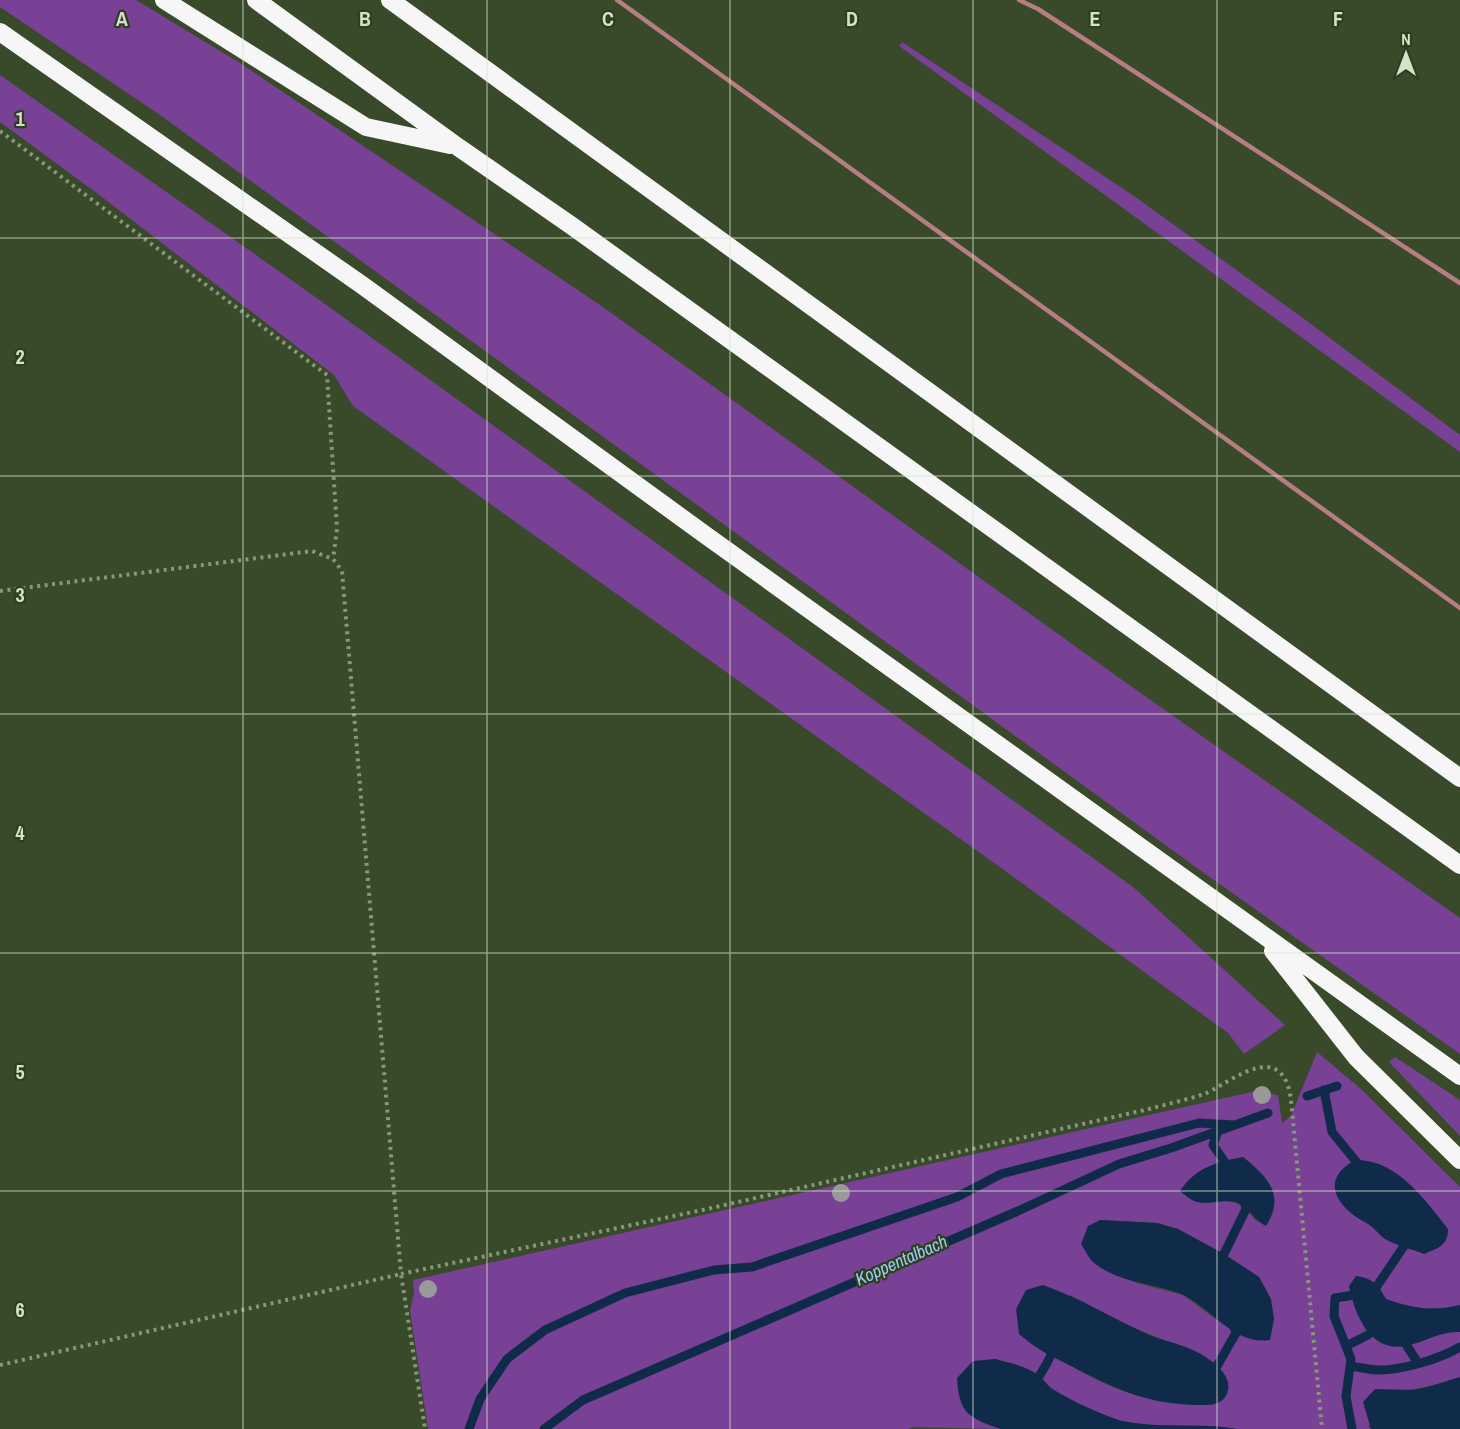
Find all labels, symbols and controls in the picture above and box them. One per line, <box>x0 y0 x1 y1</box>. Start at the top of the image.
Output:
text: A <box>116 5 128 32</box>
text: B <box>359 5 371 32</box>
text: C <box>602 5 614 32</box>
text: D <box>846 5 858 32</box>
text: E <box>1090 5 1101 32</box>
text: F <box>1333 5 1343 32</box>
north arrow <box>1376 24 1436 84</box>
text: N <box>1401 28 1411 50</box>
text: 1 <box>15 105 25 132</box>
text: 2 <box>15 343 25 370</box>
text: 3 <box>15 581 25 608</box>
text: 4 <box>15 819 25 846</box>
text: 5 <box>15 1058 25 1085</box>
water label: Koppentalbach <box>851 1229 951 1291</box>
text: 6 <box>15 1296 25 1323</box>

